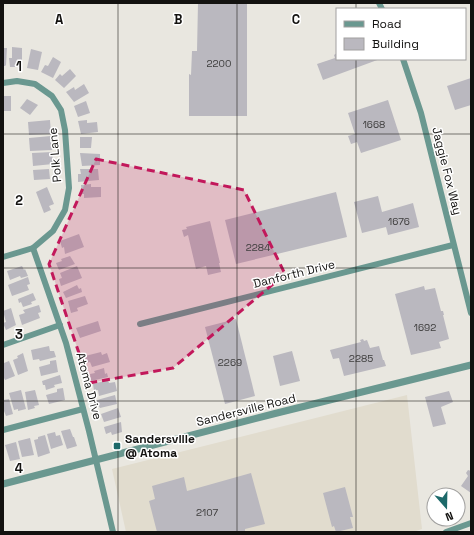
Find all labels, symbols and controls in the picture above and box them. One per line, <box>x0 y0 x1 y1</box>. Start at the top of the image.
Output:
legend <box>336 8 466 60</box>
text: A <box>55 11 64 28</box>
text: B <box>174 11 183 28</box>
text: C <box>292 11 300 28</box>
text: Road <box>372 16 401 32</box>
text: Building <box>372 36 419 52</box>
house number: 2200 <box>207 57 231 70</box>
text: 1 <box>16 58 22 75</box>
house number: 1668 <box>363 118 385 131</box>
street label: Jaggie Fox Way <box>428 125 466 217</box>
street label: Polk Lane <box>45 127 65 183</box>
text: 2 <box>15 192 23 209</box>
house number: 1676 <box>388 215 410 228</box>
house number: 2284 <box>246 241 270 254</box>
street label: Danforth Drive <box>251 256 337 292</box>
house number: 1692 <box>414 321 436 334</box>
text: 3 <box>15 326 23 343</box>
street label: Atoma Drive <box>72 351 106 421</box>
house number: 2285 <box>349 352 373 365</box>
house number: 2269 <box>218 356 242 369</box>
street label: Sandersville Road <box>195 390 297 430</box>
place label: Sandersville @ Atoma <box>125 431 195 461</box>
marker: Sandersville @ Atoma <box>112 441 122 451</box>
text: 4 <box>15 460 23 477</box>
north arrow <box>426 487 466 527</box>
house number: 2107 <box>196 506 218 519</box>
text: N <box>444 509 455 524</box>

